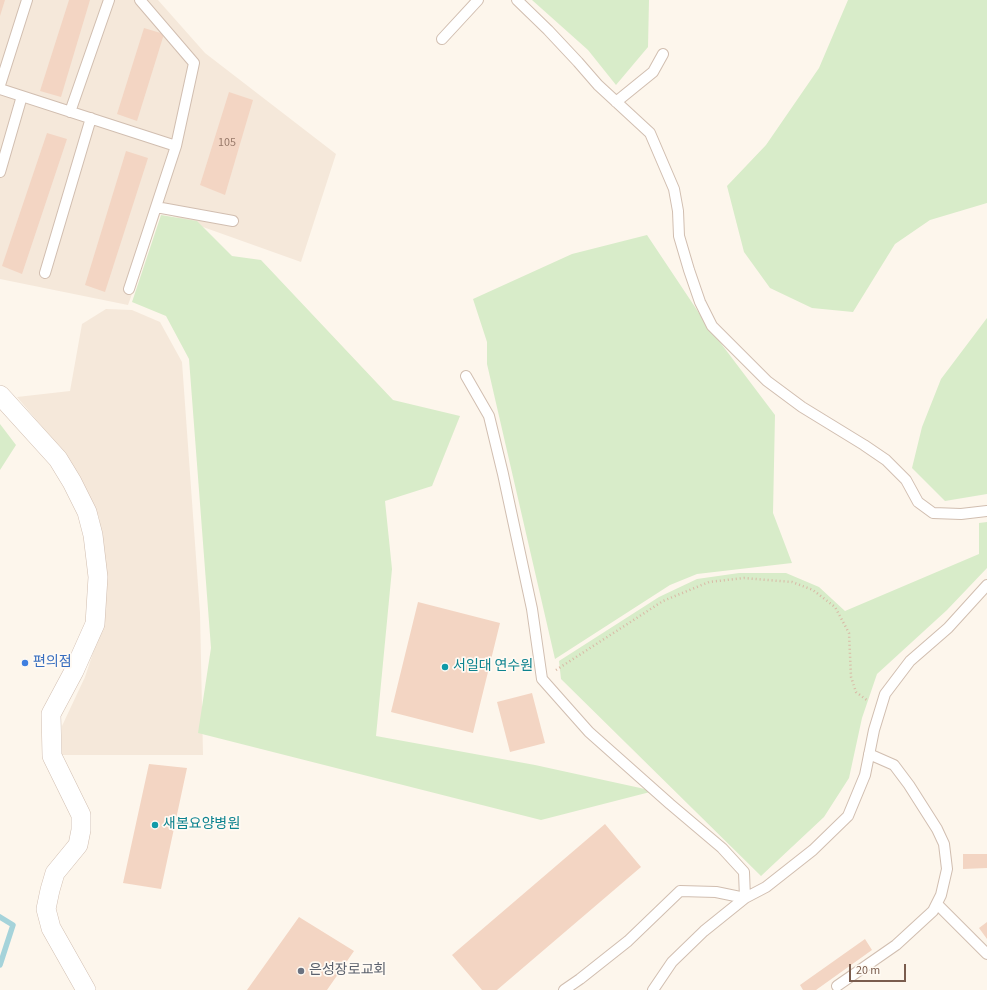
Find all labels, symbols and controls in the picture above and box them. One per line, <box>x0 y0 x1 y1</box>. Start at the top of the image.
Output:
house number: 105 <box>218 136 236 150</box>
place label: 편의점 <box>33 655 72 671</box>
marker: 편의점 <box>20 658 30 668</box>
place label: 서일대 연수원 <box>453 659 533 675</box>
marker: 서일대 연수원 <box>440 662 450 672</box>
place label: 새봄요양병원 <box>163 817 240 833</box>
marker: 새봄요양병원 <box>150 820 160 830</box>
scale bar <box>851 956 908 982</box>
text: 20 m <box>856 962 880 979</box>
place label: 은성장로교회 <box>309 963 386 979</box>
marker: 은성장로교회 <box>296 966 306 976</box>

